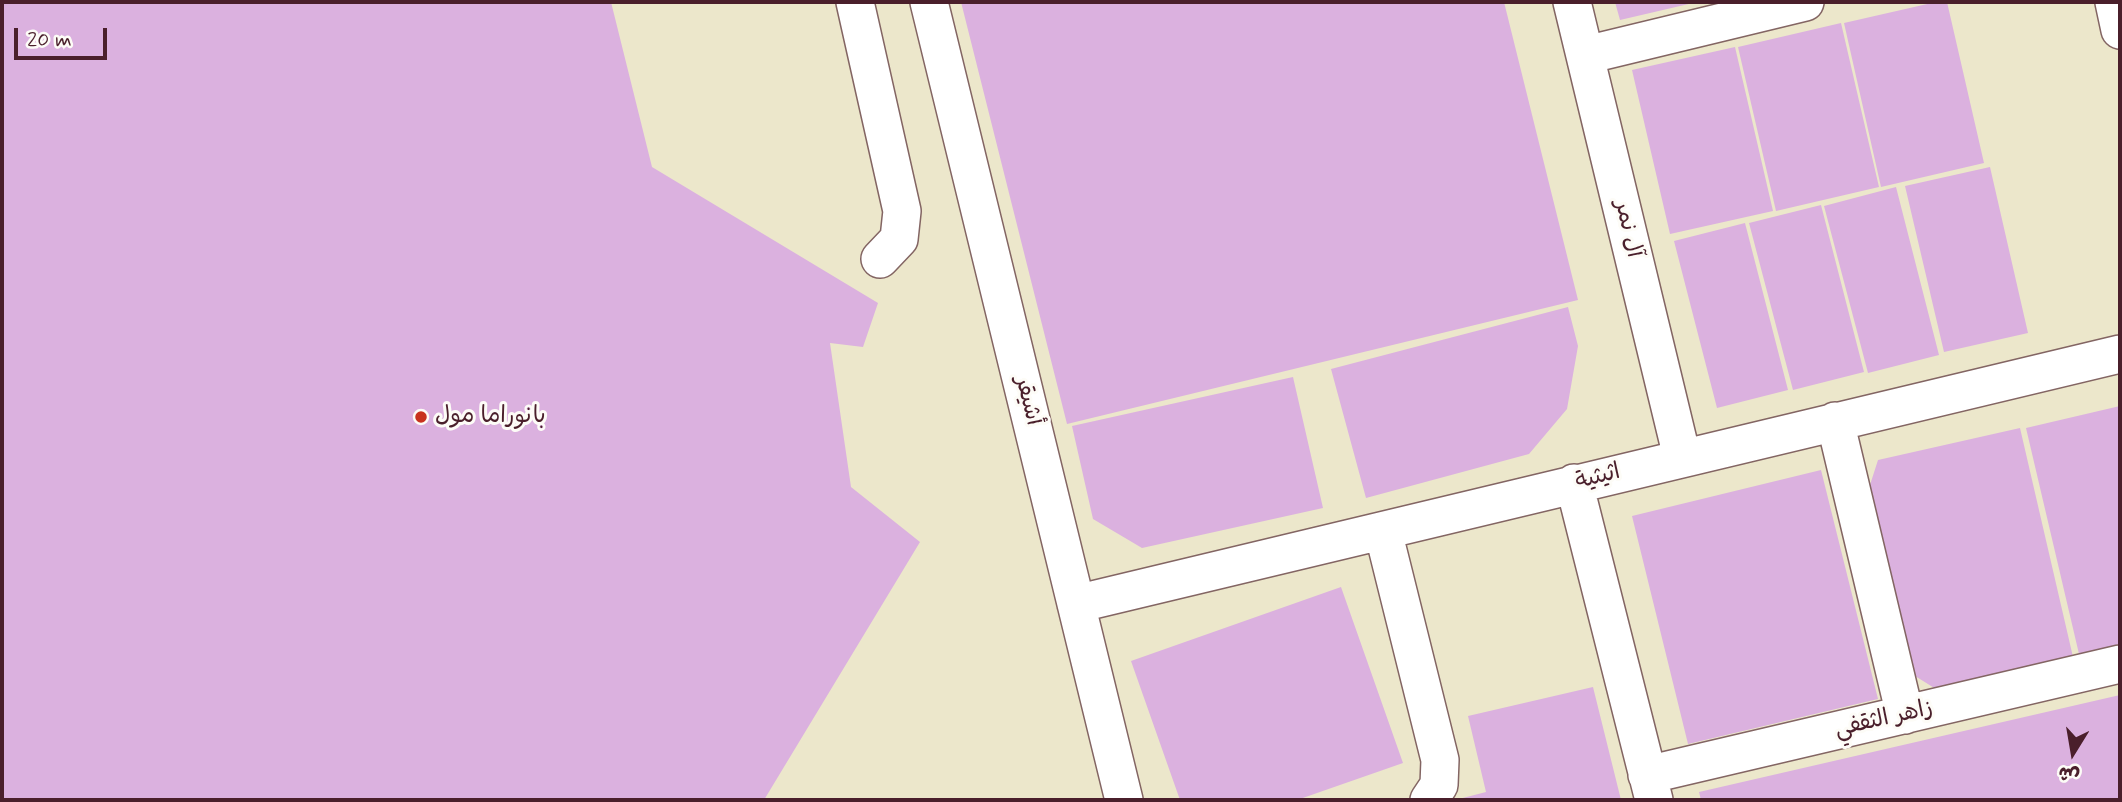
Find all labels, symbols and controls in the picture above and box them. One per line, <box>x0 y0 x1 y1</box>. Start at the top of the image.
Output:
scale bar <box>18 14 110 58</box>
text: 20 m <box>27 26 72 54</box>
street label: آل نمر <box>1607 197 1647 261</box>
street label: أشيقر <box>1008 373 1046 429</box>
place label: بانوراما مول <box>435 403 546 431</box>
marker: بانوراما مول <box>413 409 429 425</box>
street label: اثيثية <box>1573 459 1623 497</box>
street label: زاهر الثقفي <box>1832 695 1936 745</box>
north arrow <box>2038 718 2108 788</box>
text: ش <box>2056 760 2082 788</box>

